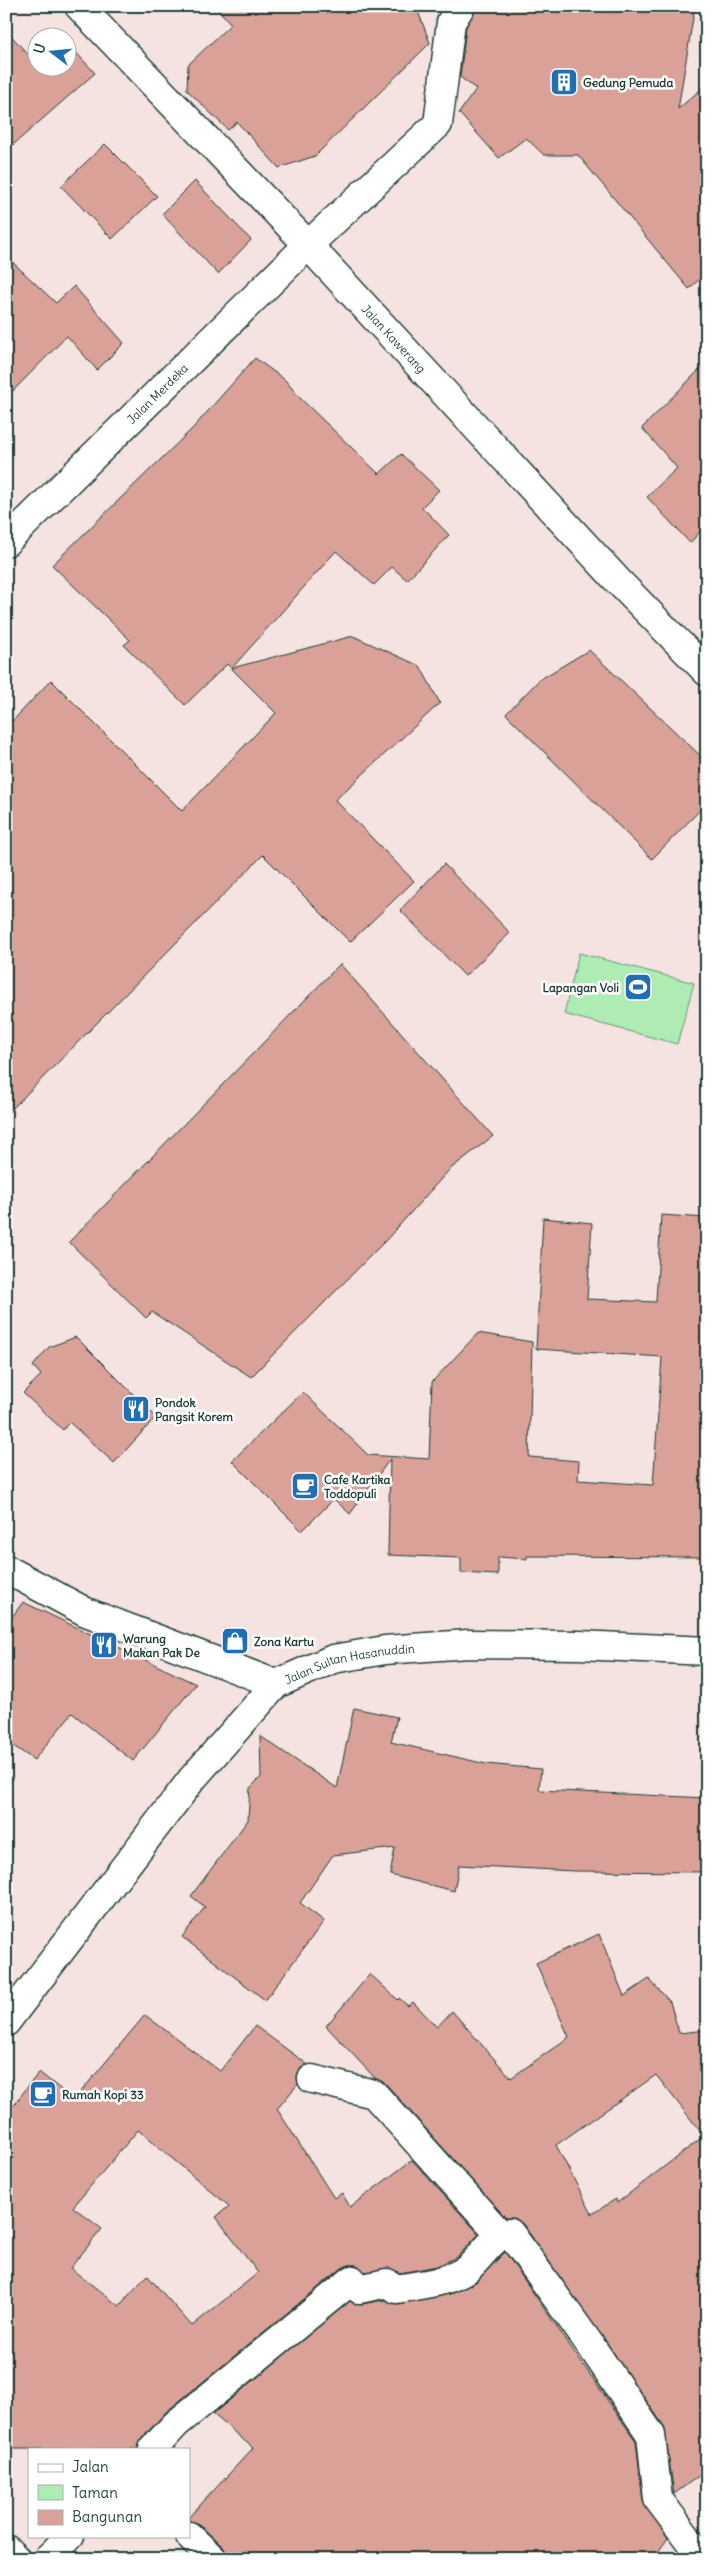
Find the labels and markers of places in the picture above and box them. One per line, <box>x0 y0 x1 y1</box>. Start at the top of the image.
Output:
building icon: Gedung Pemuda <box>549 67 579 97</box>
place label: Gedung Pemuda <box>583 75 673 91</box>
sports icon: Lapangan Voli <box>623 972 653 1002</box>
place label: Lapangan Voli <box>543 980 619 996</box>
restaurant icon: Pondok Pangsit Korem <box>121 1394 151 1424</box>
place label: Pondok Pangsit Korem <box>155 1395 234 1425</box>
cafe icon: Cafe Kartika Toddopuli <box>290 1471 320 1501</box>
place label: Cafe Kartika Toddopuli <box>324 1472 390 1502</box>
shop icon: Zona Kartu <box>220 1626 250 1656</box>
restaurant icon: Warung Makan Pak De <box>89 1630 119 1660</box>
place label: Warung Makan Pak De <box>123 1631 200 1660</box>
place label: Zona Kartu <box>254 1634 314 1649</box>
cafe icon: Rumah Kopi 33 <box>28 2079 58 2109</box>
place label: Rumah Kopi 33 <box>62 2087 144 2103</box>

